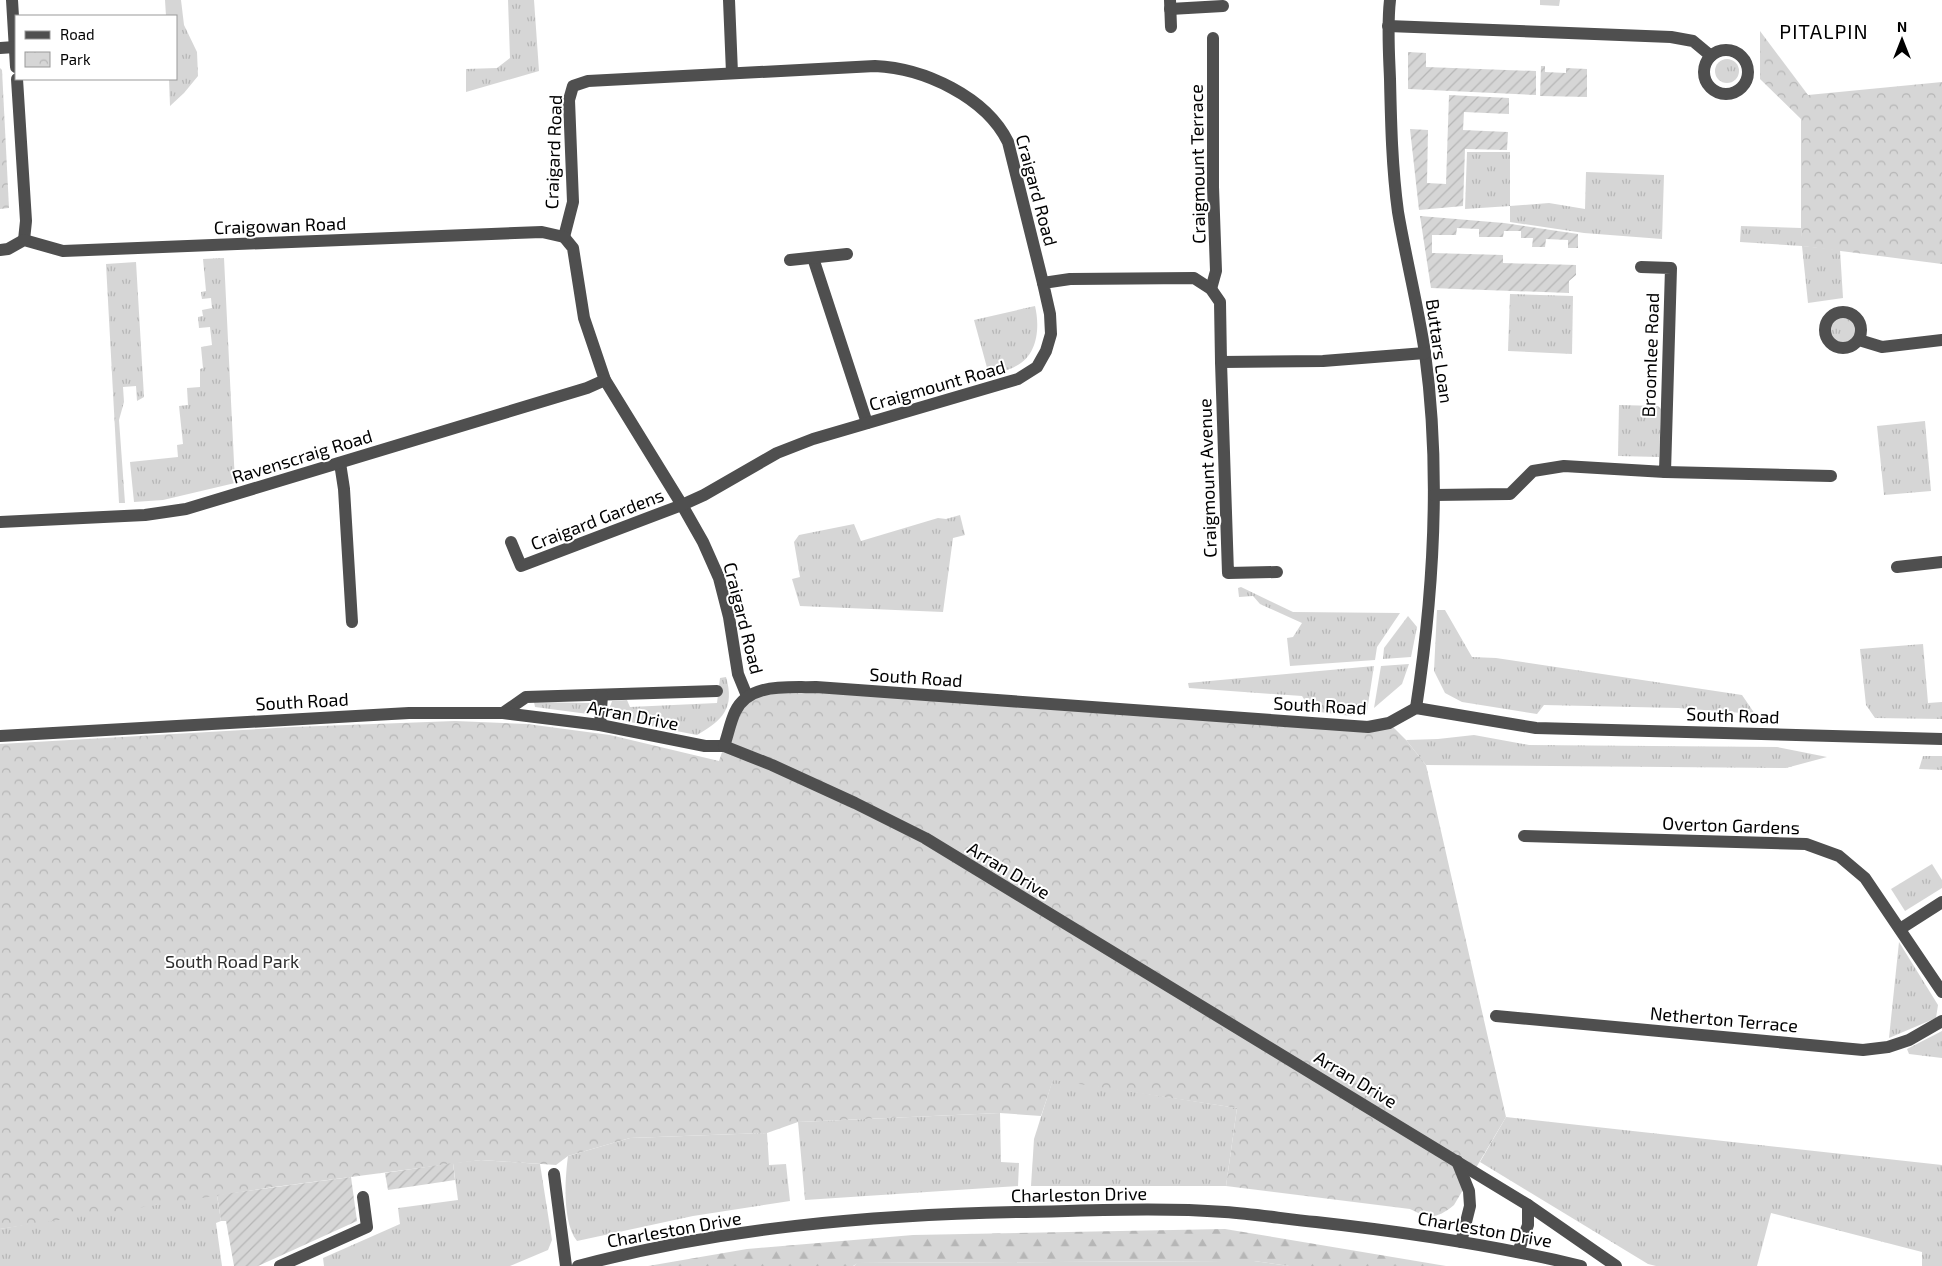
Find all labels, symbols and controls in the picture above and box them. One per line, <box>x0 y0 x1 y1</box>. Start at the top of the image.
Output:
legend <box>15 15 178 80</box>
north arrow <box>1877 15 1927 65</box>
text: N <box>1897 18 1907 35</box>
district label: PITALPIN <box>1779 19 1869 43</box>
text: Road <box>60 25 95 43</box>
text: Park <box>60 50 91 68</box>
street label: Craigmount Terrace <box>1185 84 1209 244</box>
street label: Craigard Road <box>540 94 566 210</box>
street label: Craigard Road <box>1012 132 1062 248</box>
street label: Craigowan Road <box>213 212 347 238</box>
street label: Broomlee Road <box>1637 292 1663 418</box>
street label: Buttars Loan <box>1422 297 1458 405</box>
street label: Craigmount Road <box>866 355 1008 415</box>
street label: Craigmount Avenue <box>1193 398 1221 558</box>
street label: Ravenscraig Road <box>229 424 375 488</box>
street label: Craigard Gardens <box>527 483 667 555</box>
street label: Craigard Road <box>719 560 769 676</box>
street label: South Road <box>869 663 963 691</box>
street label: South Road <box>255 688 349 714</box>
street label: South Road <box>1273 692 1367 718</box>
street label: Arran Drive <box>585 695 681 735</box>
street label: South Road <box>1686 702 1780 728</box>
street label: Overton Gardens <box>1662 812 1800 838</box>
street label: Arran Drive <box>964 837 1054 903</box>
park label: South Road Park <box>165 950 299 972</box>
street label: Netherton Terrace <box>1649 1002 1799 1036</box>
street label: Arran Drive <box>1311 1046 1401 1112</box>
street label: Charleston Drive <box>1011 1182 1147 1206</box>
street label: Charleston Drive <box>605 1206 743 1252</box>
street label: Charleston Drive <box>1416 1206 1554 1252</box>

